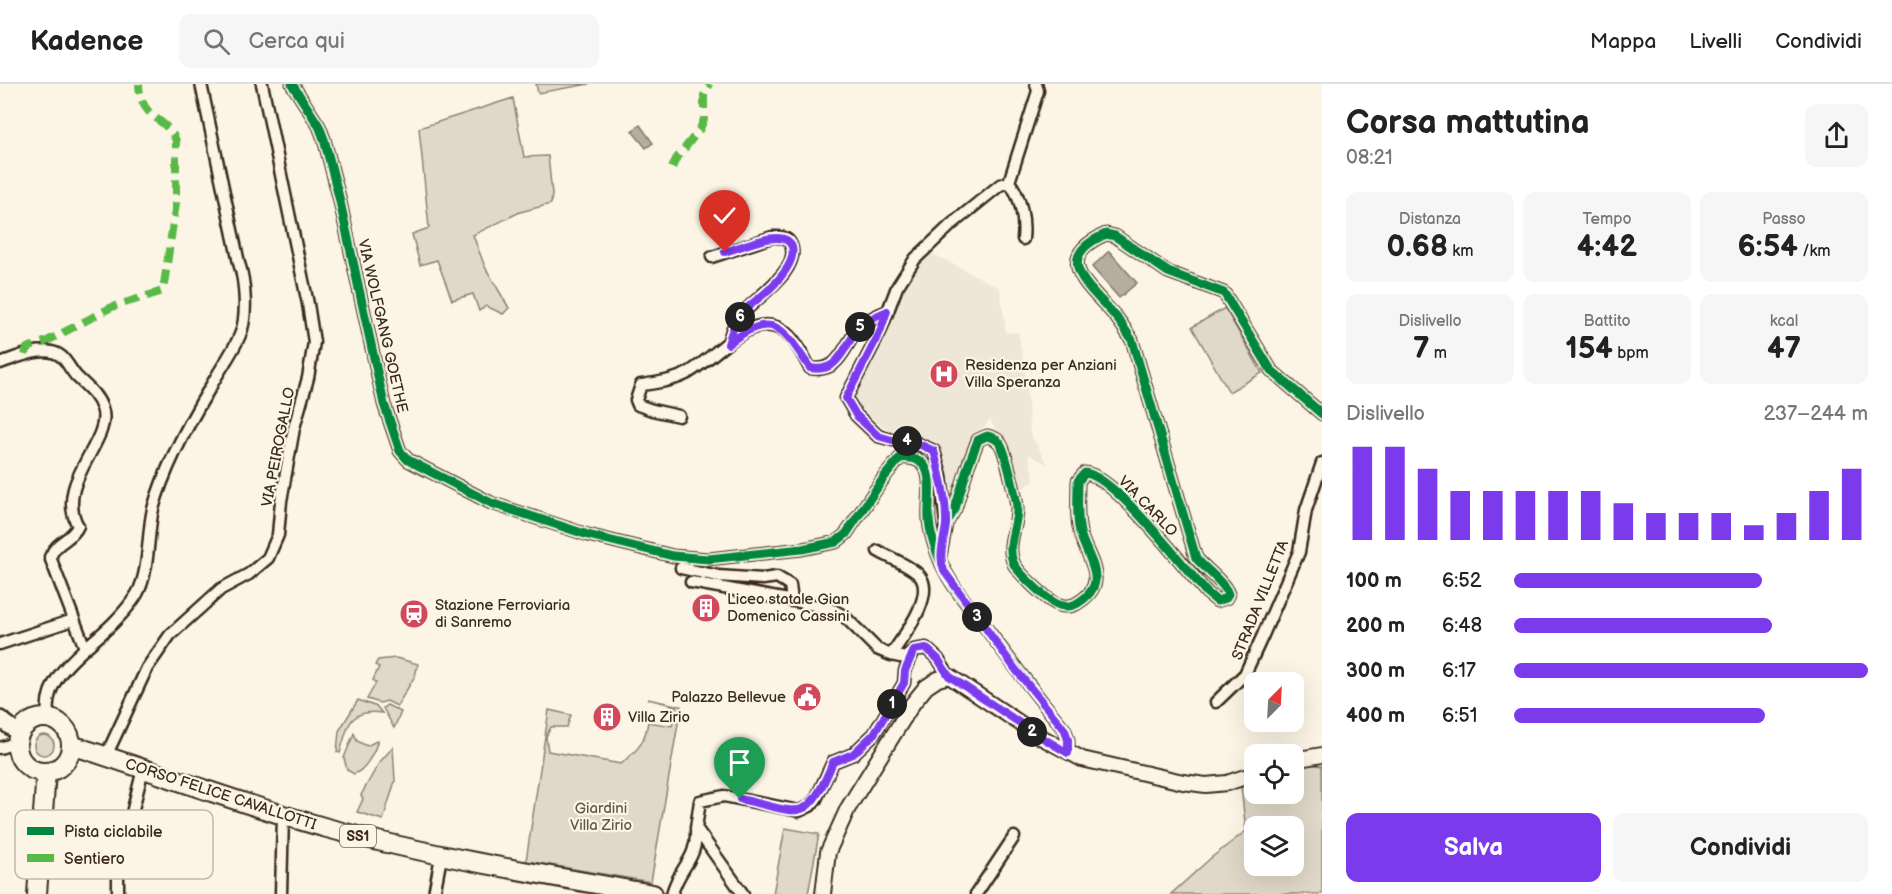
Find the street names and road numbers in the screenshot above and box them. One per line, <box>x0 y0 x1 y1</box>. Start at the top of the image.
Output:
street label: VIA WOLFGANG GOETHE <box>353 237 412 415</box>
street label: VIA PEIROGALLO <box>258 386 299 509</box>
street label: VIA CARLO <box>1114 472 1181 541</box>
street label: STRADA VILLETTA <box>1228 537 1293 663</box>
street label: CORSO FELICE CAVALLOTTI <box>123 755 319 835</box>
road number: SS1 <box>340 825 376 847</box>

